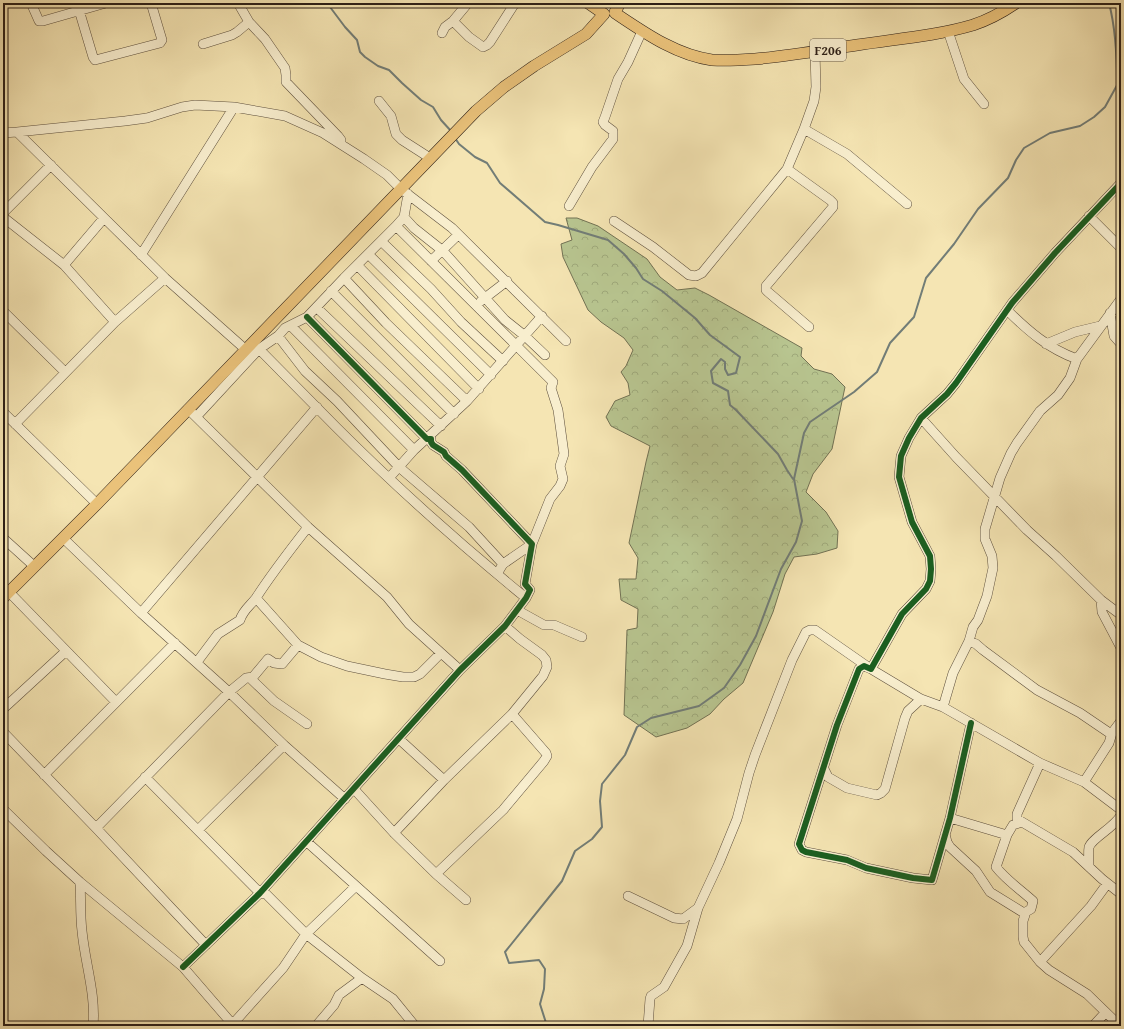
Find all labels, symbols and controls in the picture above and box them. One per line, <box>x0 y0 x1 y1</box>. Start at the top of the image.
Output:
road number: F206 <box>810 39 846 61</box>

